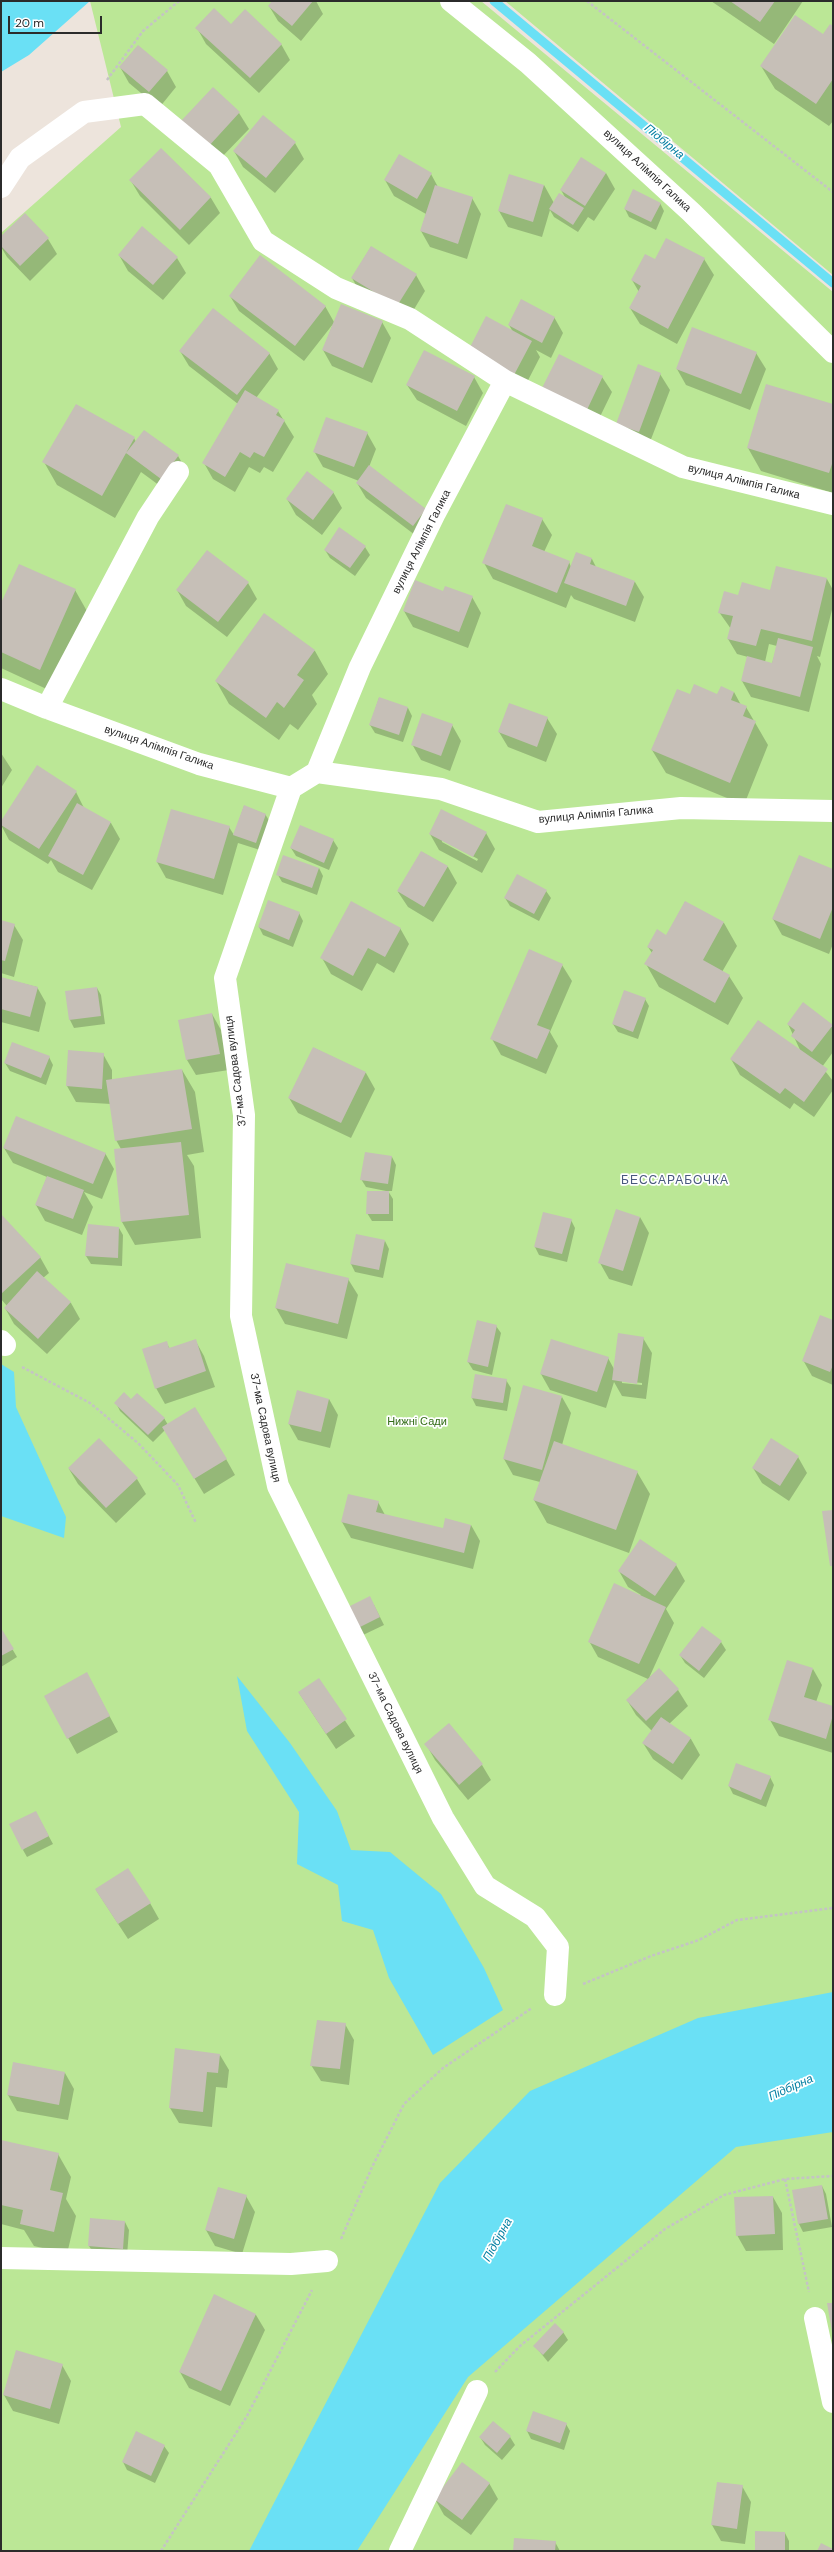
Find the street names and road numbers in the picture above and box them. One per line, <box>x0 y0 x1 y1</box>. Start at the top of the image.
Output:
street label: вулиця Алімпія Галика <box>601 127 693 215</box>
street label: вулиця Алімпія Галика <box>687 462 801 502</box>
street label: вулиця Алімпія Галика <box>390 488 454 596</box>
street label: вулиця Алімпія Галика <box>103 723 215 773</box>
street label: вулиця Алімпія Галика <box>538 803 654 827</box>
street label: 37-ма Садова вулиця <box>223 1015 249 1127</box>
street label: 37-ма Садова вулиця <box>247 1372 283 1484</box>
street label: 37-ма Садова вулиця <box>365 1670 425 1776</box>

